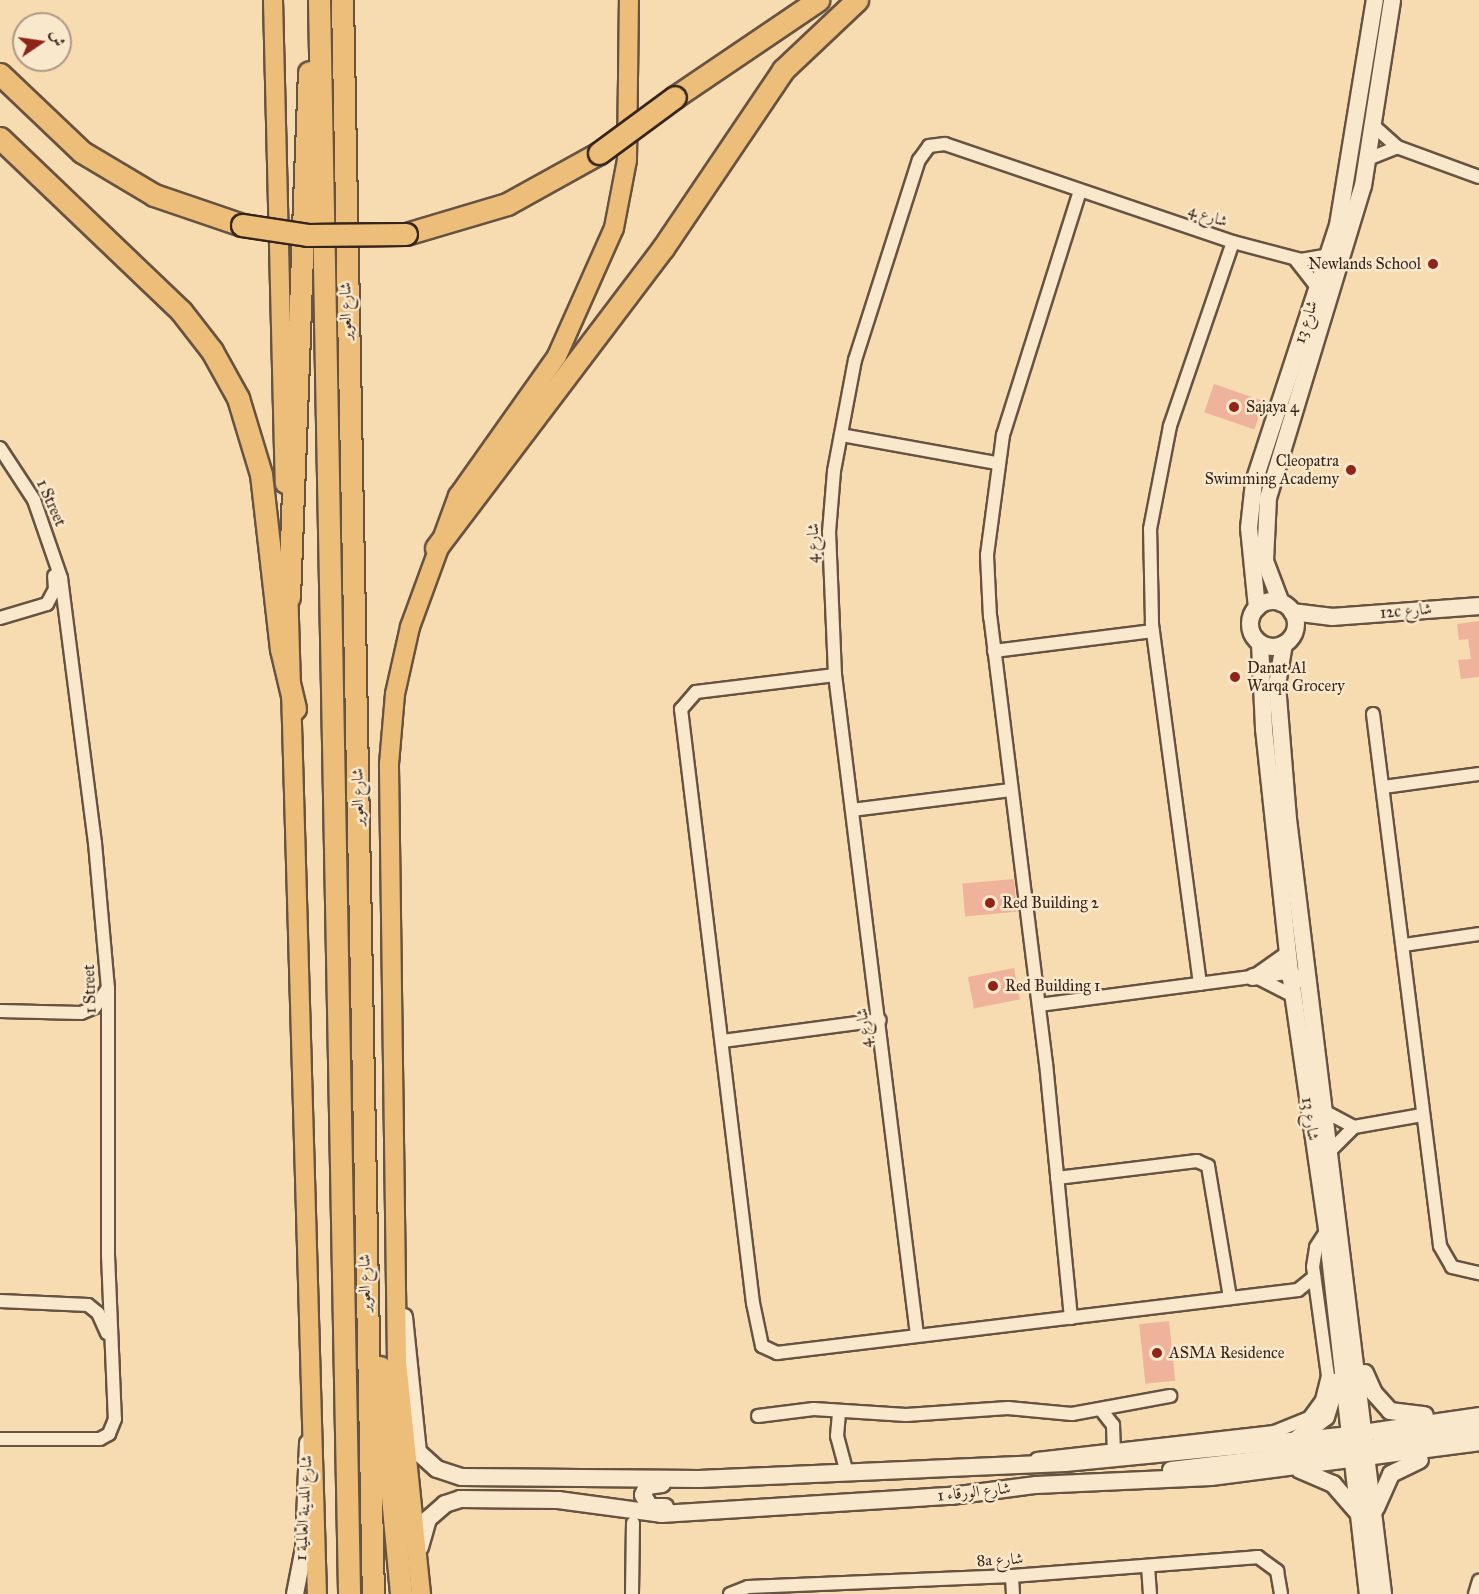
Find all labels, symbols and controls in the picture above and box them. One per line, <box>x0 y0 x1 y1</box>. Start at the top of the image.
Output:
north arrow <box>12 12 72 72</box>
text: ش <box>47 28 69 48</box>
street label: شارع 4 <box>1186 201 1230 231</box>
place label: Newlands School <box>1308 254 1421 274</box>
marker: Newlands School <box>1426 257 1440 271</box>
street label: شارع العوير <box>336 282 356 340</box>
street label: شارع 13 <box>1290 298 1322 346</box>
place label: Sajaya 4 <box>1246 397 1299 417</box>
marker: Sajaya 4 <box>1227 400 1241 414</box>
place label: Cleopatra Swimming Academy <box>1205 451 1339 489</box>
marker: Cleopatra Swimming Academy <box>1344 463 1358 477</box>
street label: 1 Street <box>32 476 70 530</box>
street label: شارع 4 <box>803 523 823 563</box>
street label: 12c شارع <box>1379 599 1433 623</box>
place label: Danat Al Warqa Grocery <box>1247 658 1345 696</box>
marker: Danat Al Warqa Grocery <box>1228 670 1242 684</box>
street label: شارع العوير <box>348 768 368 826</box>
place label: Red Building 2 <box>1002 893 1099 913</box>
marker: Red Building 2 <box>983 896 997 910</box>
street label: 1 Street <box>80 964 100 1014</box>
place label: Red Building 1 <box>1005 976 1100 996</box>
marker: Red Building 1 <box>986 979 1000 993</box>
street label: شارع 4 <box>852 1007 876 1049</box>
street label: شارع 13 <box>1297 1096 1323 1142</box>
street label: شارع العوير <box>355 1254 375 1312</box>
place label: ASMA Residence <box>1169 1343 1284 1363</box>
marker: ASMA Residence <box>1150 1346 1164 1360</box>
street label: شارع المدينة العالمية 1 <box>292 1455 316 1561</box>
street label: شارع الورقاء 1 <box>936 1479 1012 1505</box>
street label: 8a شارع <box>976 1549 1024 1571</box>

